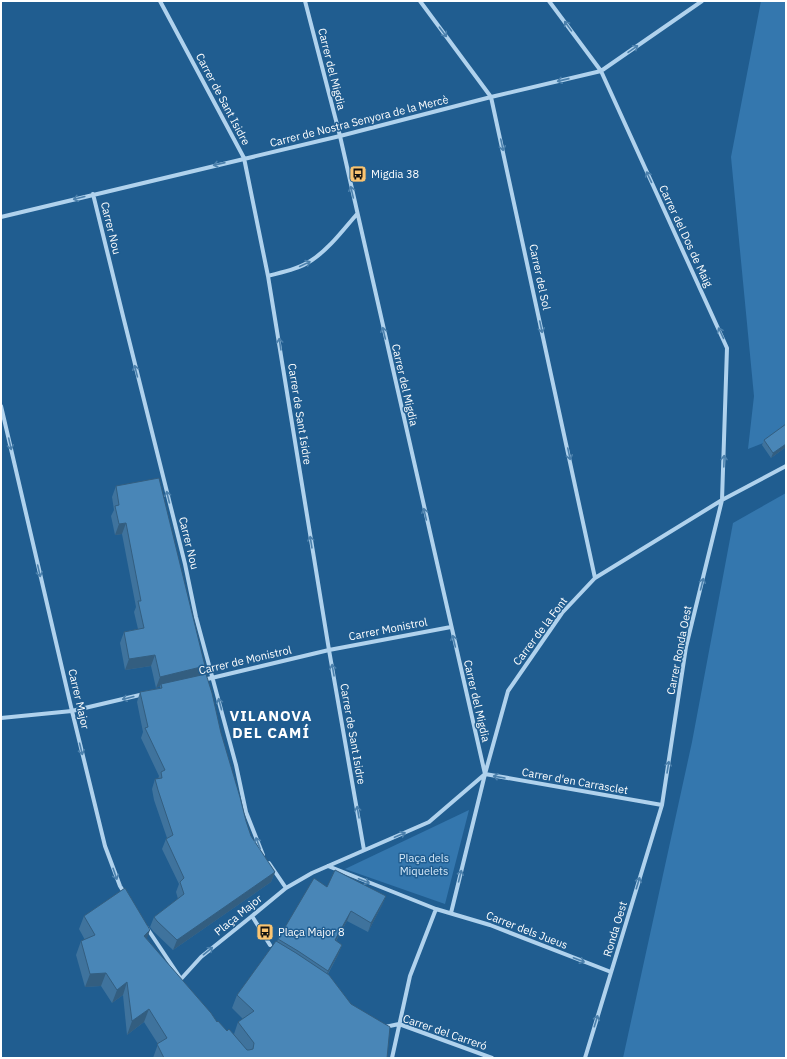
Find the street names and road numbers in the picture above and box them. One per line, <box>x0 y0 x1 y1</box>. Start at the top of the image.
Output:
street label: Carrer del Migdia <box>315 27 349 111</box>
street label: Carrer de Sant Isidre <box>193 51 253 147</box>
street label: Carrer de Nostra Senyora de la Mercè <box>268 92 450 150</box>
street label: Carrer del Dos de Maig <box>656 183 716 290</box>
street label: Carrer Nou <box>98 200 124 256</box>
street label: Carrer del Sol <box>526 243 554 311</box>
street label: Carrer del Migdia <box>389 343 421 428</box>
street label: Carrer de Sant Isidre <box>285 362 315 466</box>
street label: Carrer Nou <box>176 515 202 571</box>
street label: Carrer de la Font <box>510 594 570 668</box>
street label: Carrer Ronda Oest <box>663 604 695 696</box>
street label: Carrer Monistrol <box>348 615 428 643</box>
street label: Carrer de Monistrol <box>197 643 293 677</box>
street label: Carrer del Migdia <box>461 659 493 744</box>
street label: Carrer Major <box>65 668 93 730</box>
street label: Carrer de Sant Isidre <box>337 682 369 786</box>
street label: Carrer d'en Carrasclet <box>521 765 629 797</box>
street label: Plaça Major <box>211 892 265 938</box>
street label: Ronda Oest <box>600 900 630 958</box>
street label: Carrer dels Jueus <box>484 908 570 952</box>
street label: Carrer del Carreró <box>401 1011 489 1053</box>

